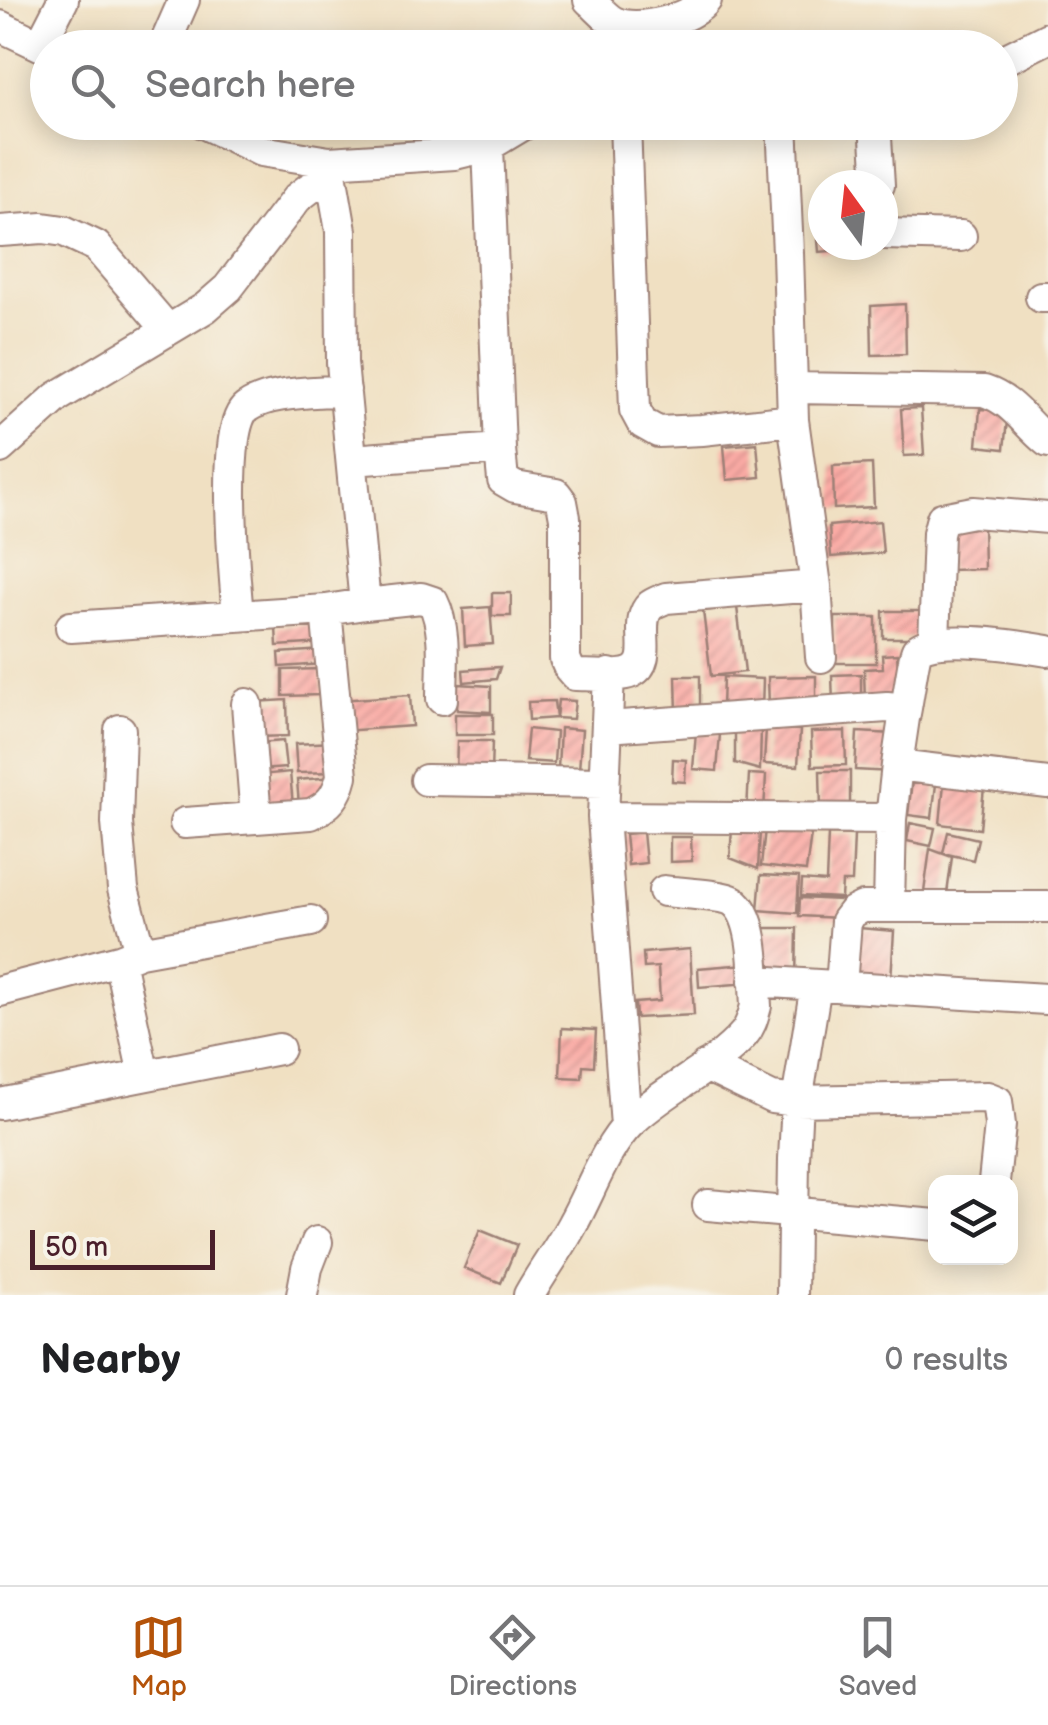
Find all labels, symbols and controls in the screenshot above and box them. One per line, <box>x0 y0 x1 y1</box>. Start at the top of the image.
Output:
search box <box>30 30 1018 140</box>
icon: search <box>65 58 120 113</box>
text: Search here <box>145 63 356 108</box>
north arrow <box>808 170 898 260</box>
map controls <box>928 1175 1018 1265</box>
button: layers <box>928 1175 1018 1265</box>
scale bar <box>30 1225 215 1270</box>
text: 50 m <box>45 1231 108 1264</box>
text: Nearby <box>40 1335 180 1386</box>
text: 0 results <box>885 1341 1008 1380</box>
tab: Map <box>131 1610 187 1703</box>
tab: Directions <box>448 1610 577 1703</box>
tab: Saved <box>839 1610 917 1703</box>

